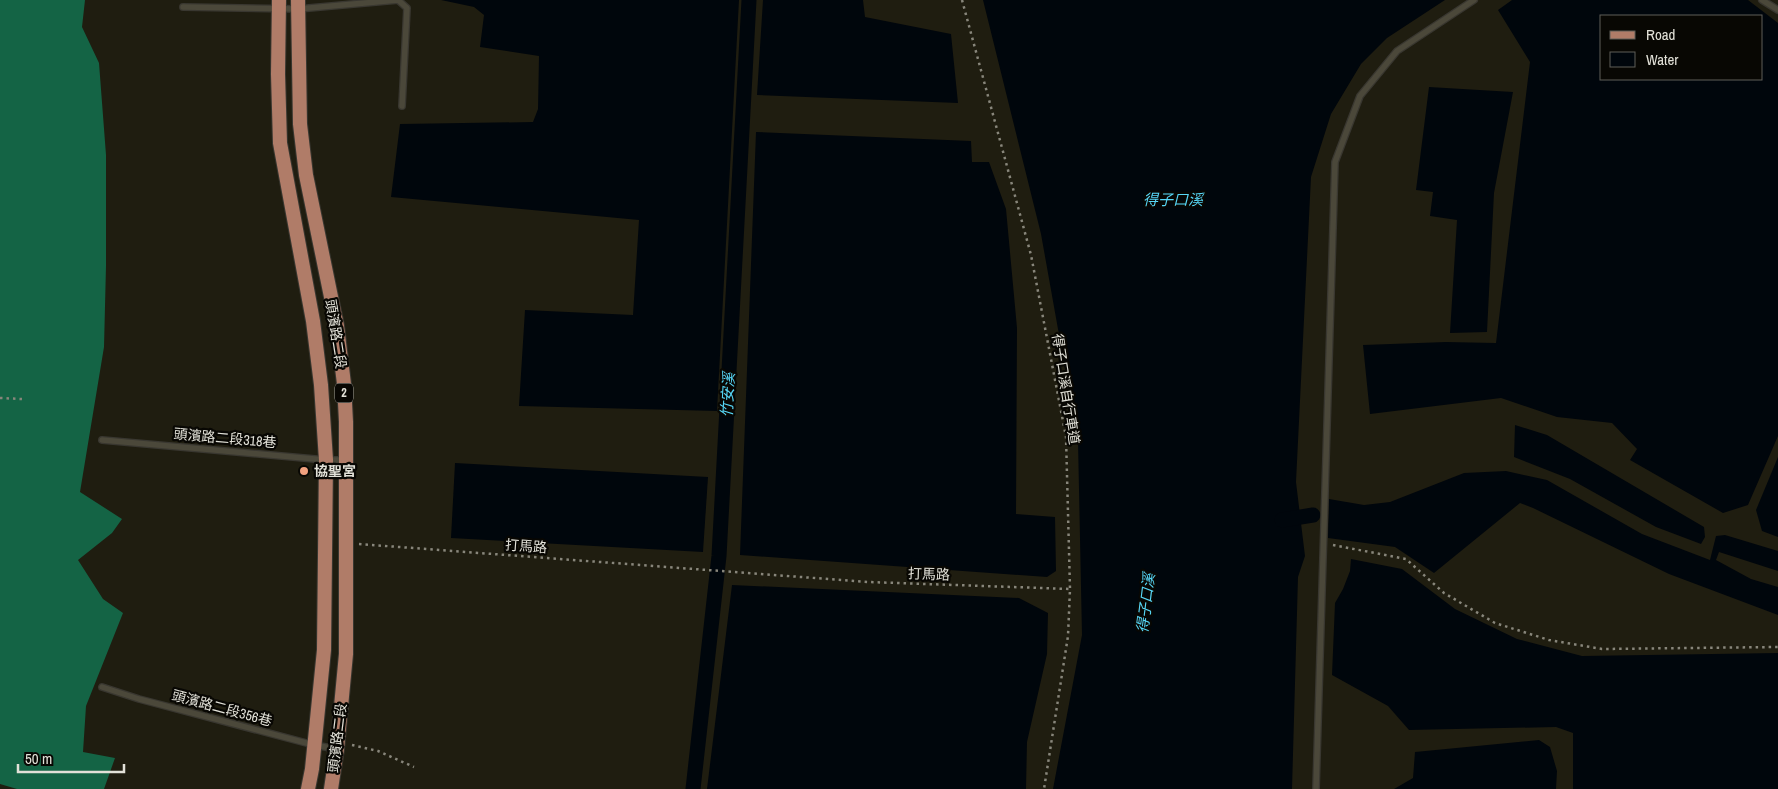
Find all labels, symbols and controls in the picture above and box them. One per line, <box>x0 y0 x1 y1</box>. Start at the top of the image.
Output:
legend <box>1600 15 1763 80</box>
text: Road <box>1646 24 1675 45</box>
text: Water <box>1646 49 1678 70</box>
water label: 得子口溪 <box>1143 189 1205 210</box>
street label: 頭濱路二段 <box>322 298 350 370</box>
street label: 得子口溪自行車道 <box>1048 332 1084 446</box>
water label: 竹安溪 <box>716 370 739 418</box>
road number: 2 <box>335 383 353 402</box>
street label: 頭濱路二段318巷 <box>173 425 277 451</box>
place label: 協聖宮 <box>314 462 356 480</box>
marker: 協聖宮 <box>298 465 310 477</box>
street label: 打馬路 <box>504 536 548 556</box>
street label: 打馬路 <box>908 564 950 584</box>
water label: 得子口溪 <box>1131 570 1160 634</box>
street label: 頭濱路二段356巷 <box>170 686 274 730</box>
street label: 頭濱路二段 <box>324 702 350 774</box>
scale bar <box>18 742 124 774</box>
text: 50 m <box>25 748 52 769</box>

